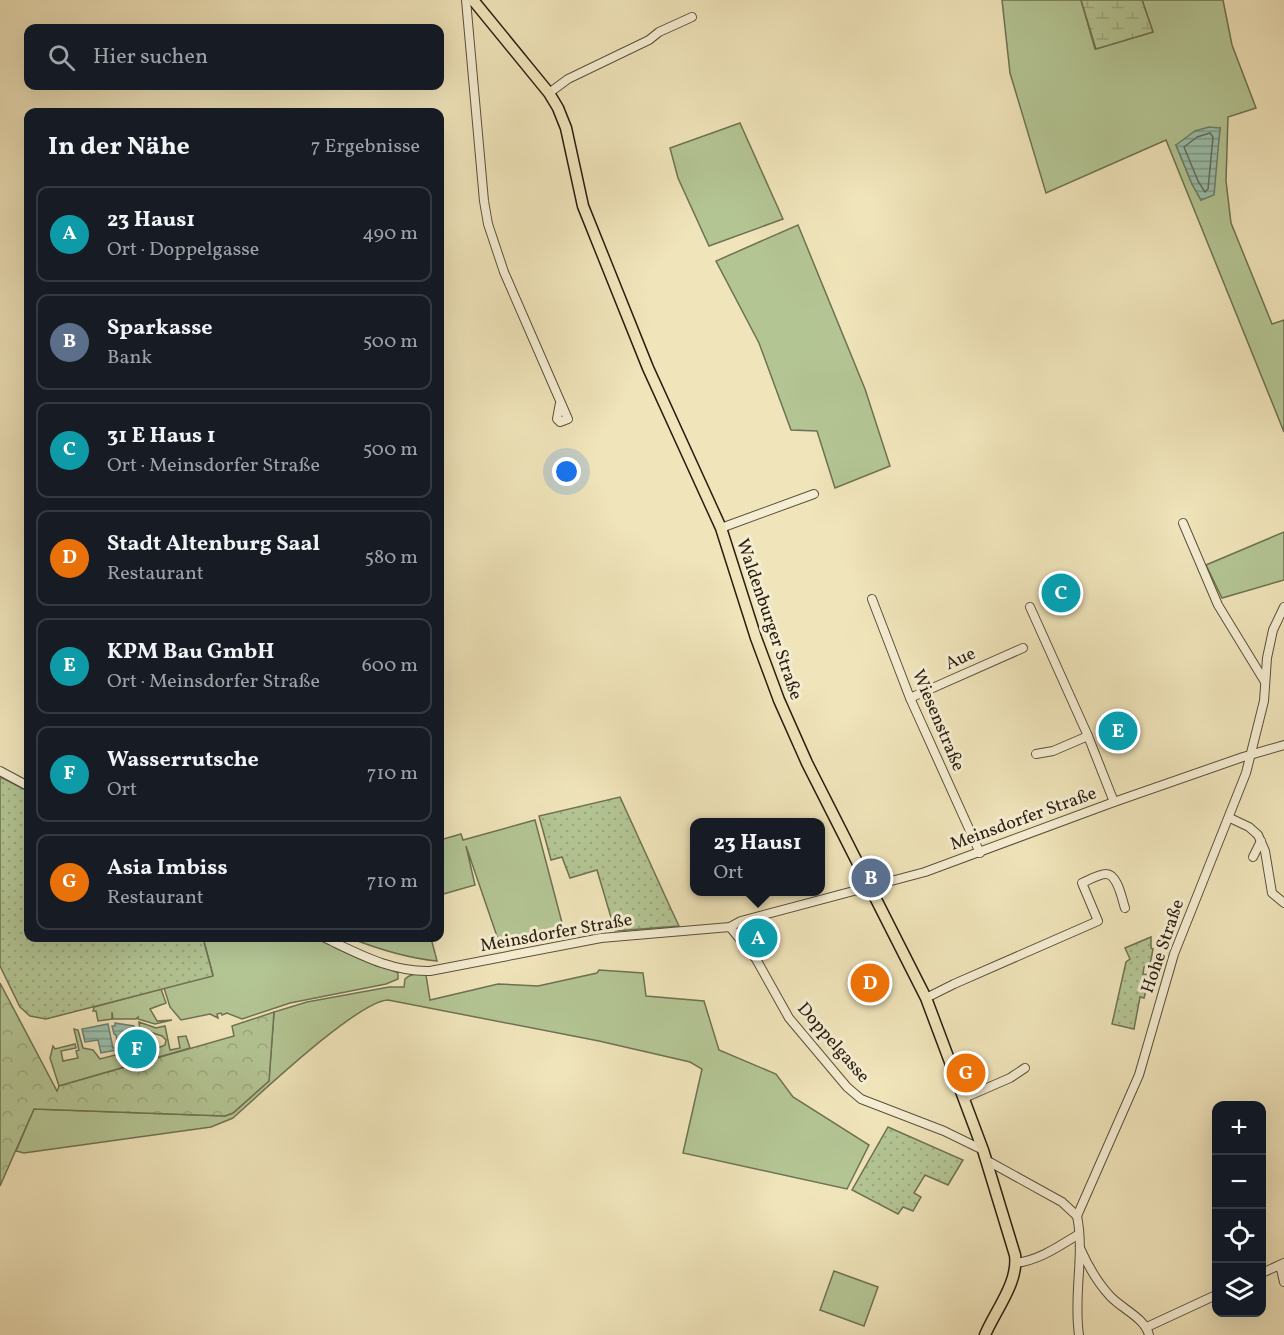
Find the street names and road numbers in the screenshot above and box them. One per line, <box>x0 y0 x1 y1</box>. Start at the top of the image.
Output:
street label: Waldenburger Straße <box>729 536 808 703</box>
street label: Aue <box>941 642 980 677</box>
street label: Wiesenstraße <box>905 666 970 775</box>
street label: Meinsdorfer Straße <box>947 781 1100 857</box>
street label: Hohe Straße <box>1136 896 1191 997</box>
street label: Meinsdorfer Straße <box>478 908 634 959</box>
street label: Doppelgasse <box>791 997 875 1089</box>

